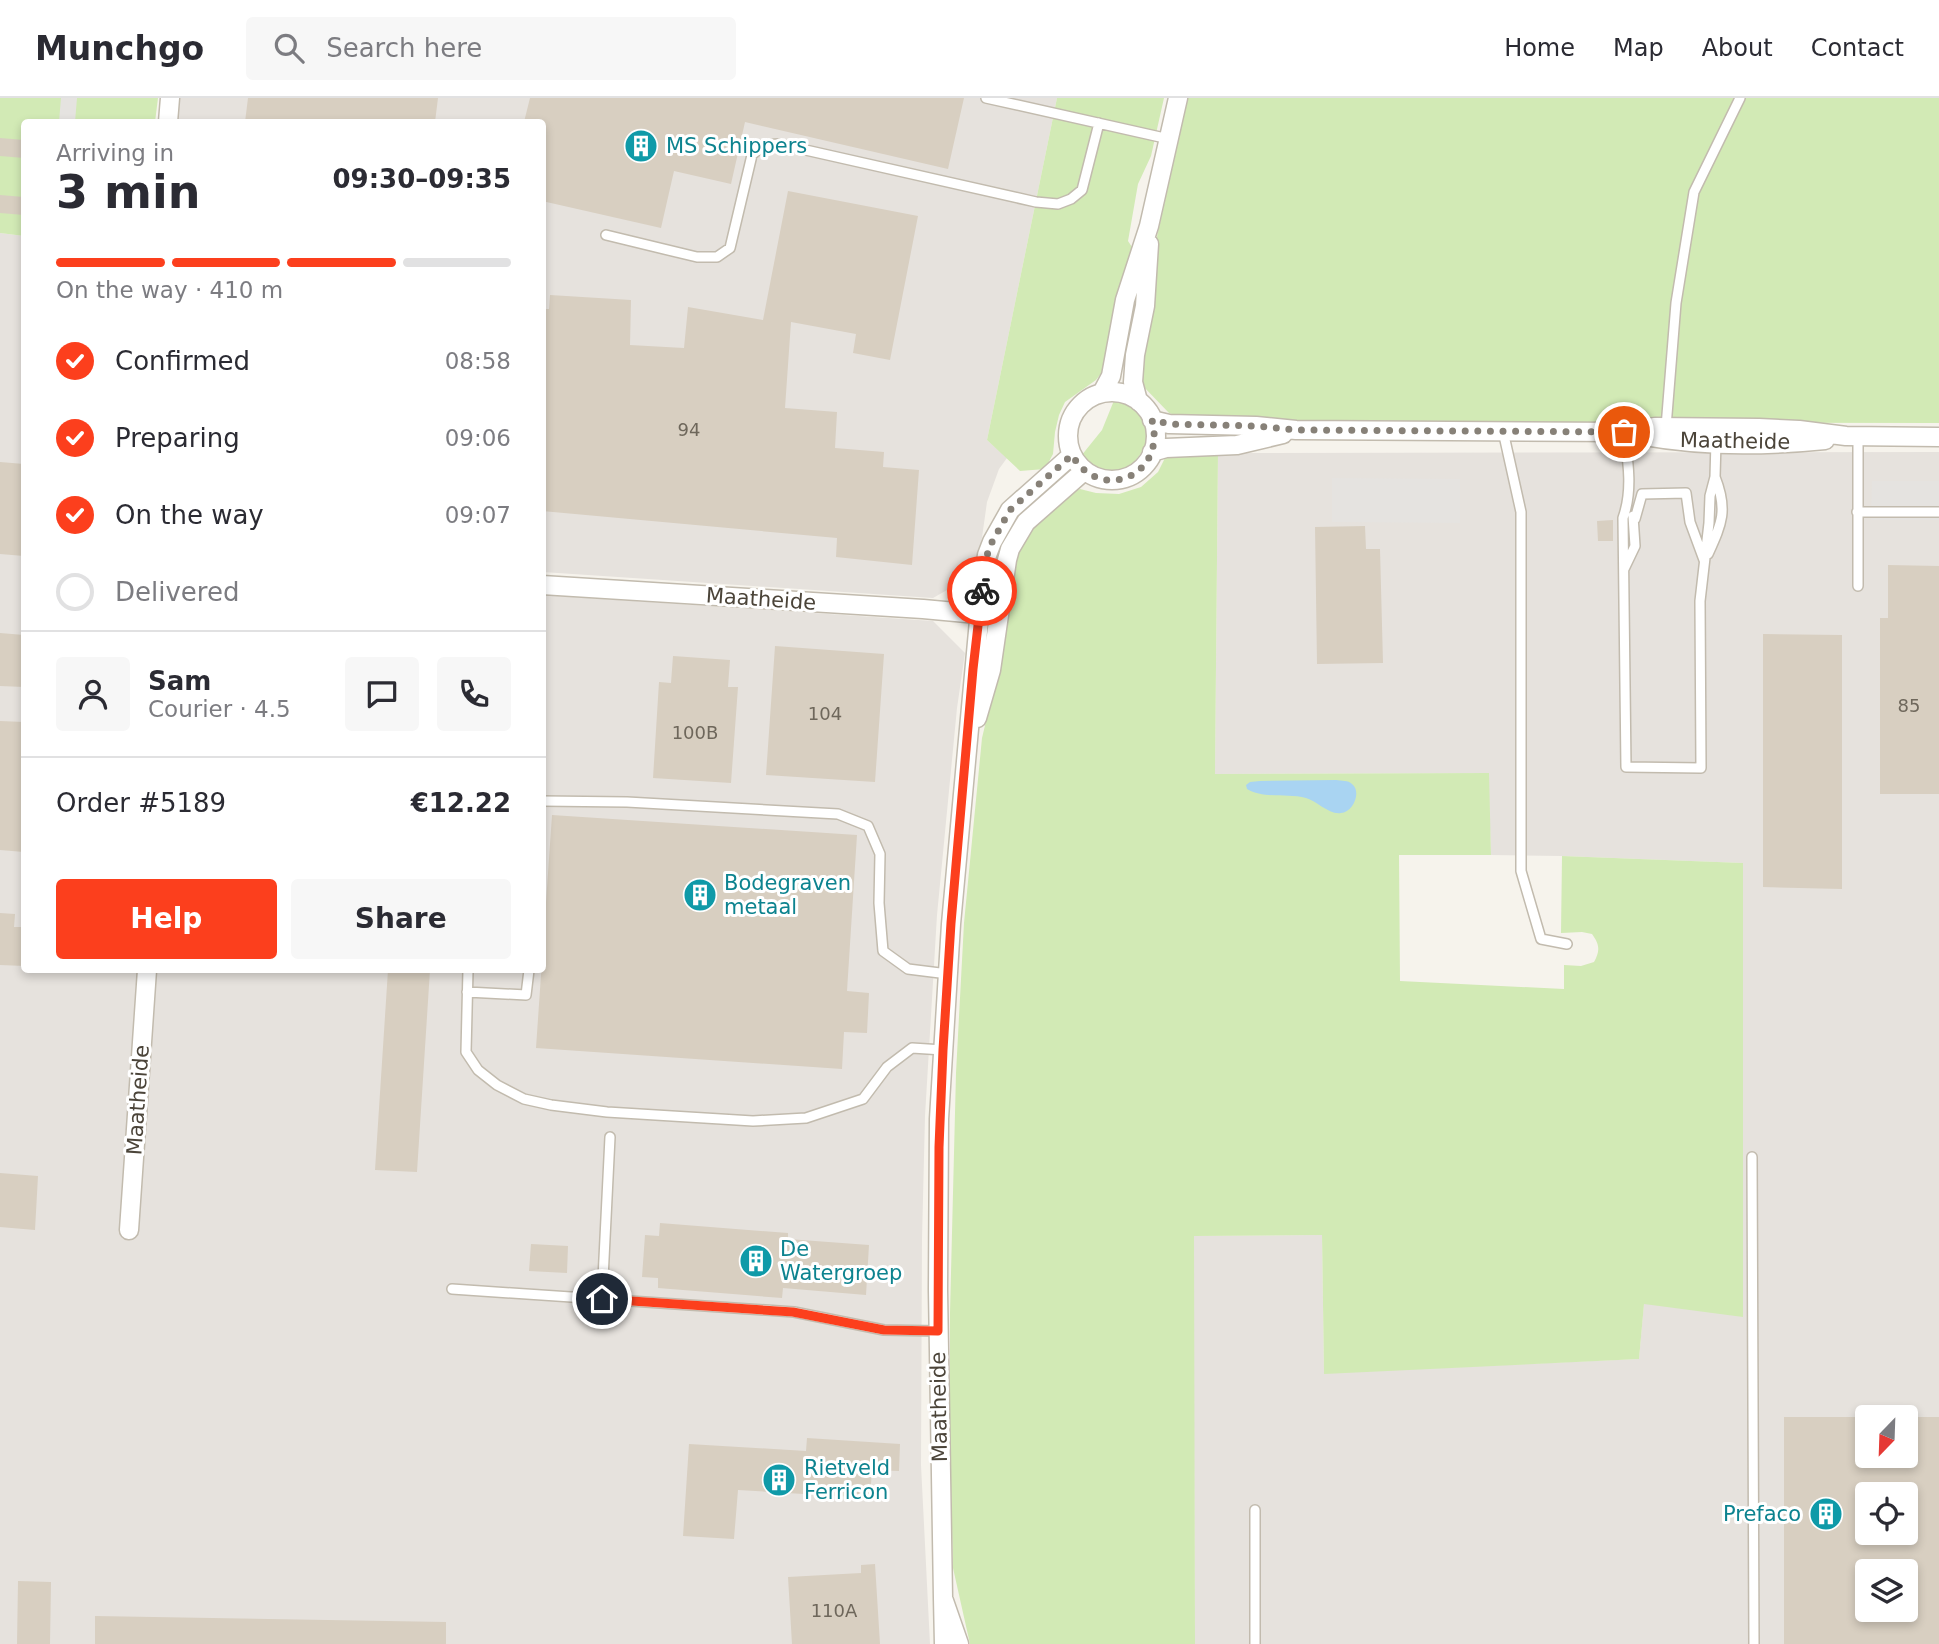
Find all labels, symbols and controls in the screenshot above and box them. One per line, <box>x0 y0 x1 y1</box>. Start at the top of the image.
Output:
search box <box>246 17 736 80</box>
text: Munchgo <box>35 29 204 68</box>
icon: search <box>270 29 308 67</box>
text: Search here <box>326 33 482 63</box>
text: Home <box>1504 34 1575 62</box>
text: Map <box>1613 34 1664 62</box>
text: About <box>1702 34 1773 62</box>
text: Contact <box>1811 34 1904 62</box>
building icon: MS Schippers <box>622 127 660 165</box>
place label: MS Schippers <box>666 134 807 158</box>
text: Arriving in <box>56 140 174 166</box>
text: 09:30–09:35 <box>332 164 511 194</box>
text: 3 min <box>56 165 200 219</box>
text: On the way · 410 m <box>56 277 283 303</box>
icon: check <box>56 342 94 380</box>
text: Confirmed <box>115 346 250 376</box>
text: 08:58 <box>445 348 511 374</box>
pin <box>1594 402 1654 462</box>
icon: bag <box>1605 413 1643 451</box>
icon: check <box>56 419 94 457</box>
house number: 94 <box>678 419 700 440</box>
text: Preparing <box>115 423 240 453</box>
text: 09:06 <box>445 425 511 451</box>
street label: Maatheide <box>1680 428 1790 454</box>
icon: check <box>56 496 94 534</box>
text: On the way <box>115 500 264 530</box>
text: 09:07 <box>445 502 511 528</box>
courier <box>947 556 1017 626</box>
icon: bike <box>963 572 1001 610</box>
text: Delivered <box>115 577 239 607</box>
street label: Maatheide <box>705 583 817 615</box>
button: person <box>56 657 130 731</box>
button: chat <box>345 657 419 731</box>
button: phone <box>437 657 511 731</box>
text: Sam <box>148 666 211 696</box>
house number: 85 <box>1898 695 1920 716</box>
text: Courier · 4.5 <box>148 696 291 722</box>
house number: 104 <box>808 703 842 724</box>
house number: 100B <box>672 722 718 743</box>
text: Order #5189 <box>56 788 226 818</box>
text: €12.22 <box>411 788 511 818</box>
place label: Bodegraven metaal <box>724 871 851 919</box>
building icon: Bodegraven metaal <box>681 876 719 914</box>
button: Help <box>56 879 277 959</box>
button: Share <box>291 879 511 959</box>
street label: Maatheide <box>122 1044 154 1156</box>
place label: De Watergroep <box>780 1237 902 1285</box>
building icon: De Watergroep <box>737 1242 775 1280</box>
pin <box>572 1269 632 1329</box>
icon: home <box>583 1280 621 1318</box>
street label: Maatheide <box>926 1352 952 1462</box>
north arrow <box>1855 1405 1918 1468</box>
map controls <box>1855 1405 1918 1622</box>
place label: Rietveld Ferricon <box>804 1456 890 1504</box>
building icon: Rietveld Ferricon <box>760 1461 798 1499</box>
button: locate <box>1855 1482 1918 1545</box>
building icon: Prefaco <box>1807 1495 1845 1533</box>
place label: Prefaco <box>1723 1502 1801 1526</box>
button: layers <box>1855 1559 1918 1622</box>
house number: 110A <box>811 1600 858 1621</box>

